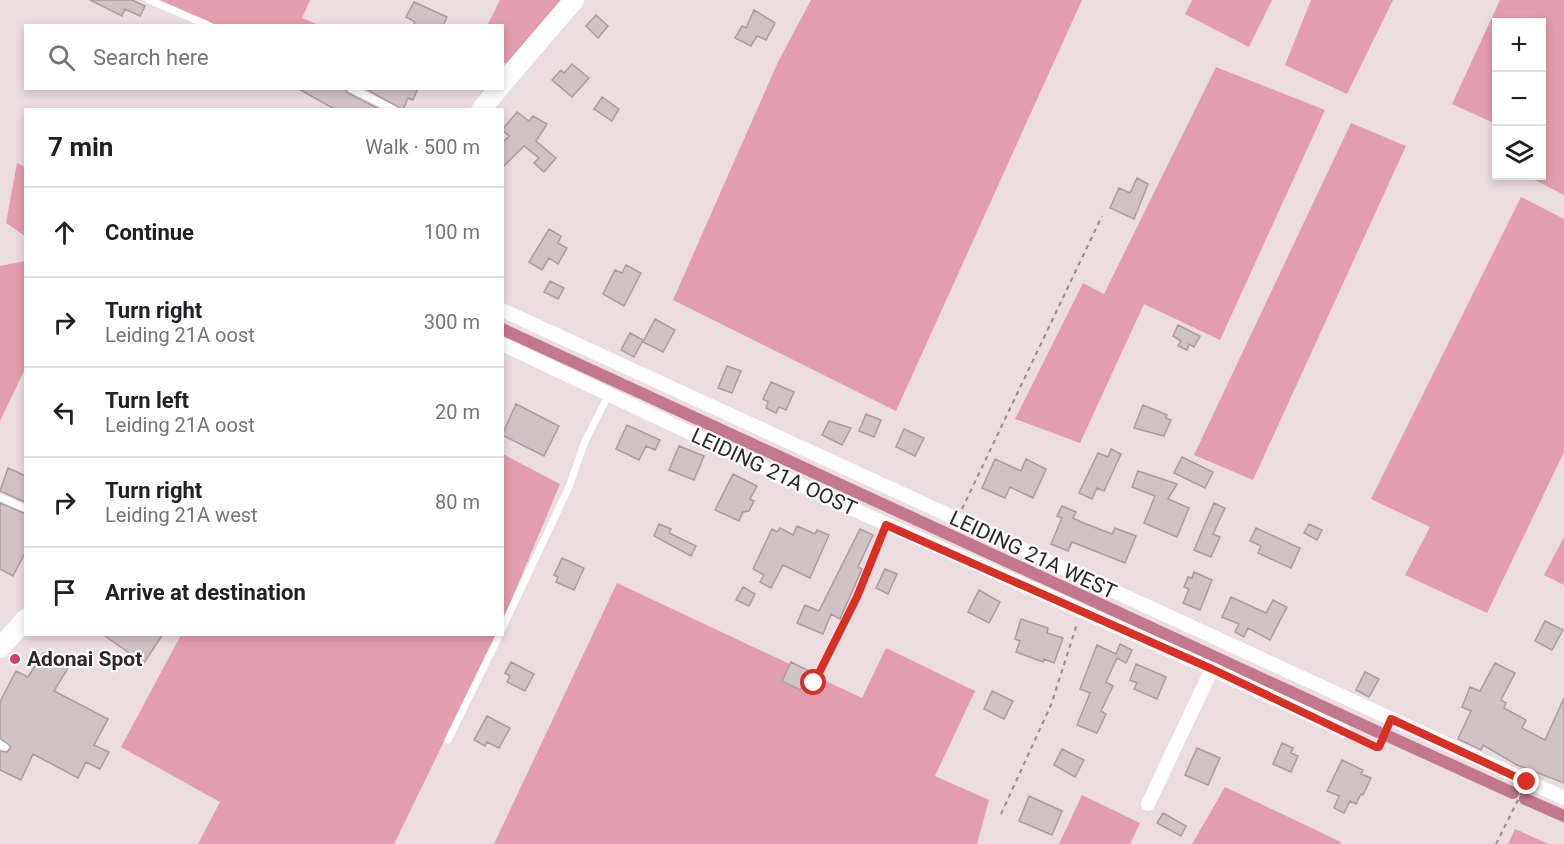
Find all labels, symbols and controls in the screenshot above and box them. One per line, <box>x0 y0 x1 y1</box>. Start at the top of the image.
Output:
map controls <box>1492 18 1546 180</box>
button: + <box>1492 18 1546 72</box>
search box <box>24 24 504 90</box>
icon: search <box>45 41 78 74</box>
text: Search here <box>93 45 209 70</box>
button: − <box>1492 72 1546 126</box>
button: layers <box>1492 126 1546 180</box>
text: 7 min <box>48 132 113 162</box>
text: Walk · 500 m <box>365 135 480 159</box>
icon: ahead <box>48 216 81 249</box>
text: Continue <box>105 220 194 245</box>
text: 100 m <box>424 220 480 244</box>
text: Turn right <box>105 298 202 323</box>
icon: right <box>48 306 81 339</box>
text: 300 m <box>424 310 480 334</box>
text: Leiding 21A oost <box>105 323 255 347</box>
text: Turn left <box>105 388 189 413</box>
icon: left <box>48 396 81 429</box>
text: 20 m <box>435 400 480 424</box>
text: Leiding 21A oost <box>105 413 255 437</box>
street label: LEIDING 21A OOST <box>688 423 861 521</box>
text: Turn right <box>105 478 202 503</box>
icon: right <box>48 486 81 519</box>
text: 80 m <box>435 490 480 514</box>
text: Leiding 21A west <box>105 503 258 527</box>
street label: LEIDING 21A WEST <box>946 506 1121 604</box>
icon: arrive <box>48 576 81 609</box>
text: Arrive at destination <box>105 580 306 605</box>
place label: Adonai Spot <box>27 647 142 671</box>
marker: Adonai Spot <box>8 652 22 666</box>
route start <box>800 669 826 695</box>
route end <box>1513 768 1539 794</box>

